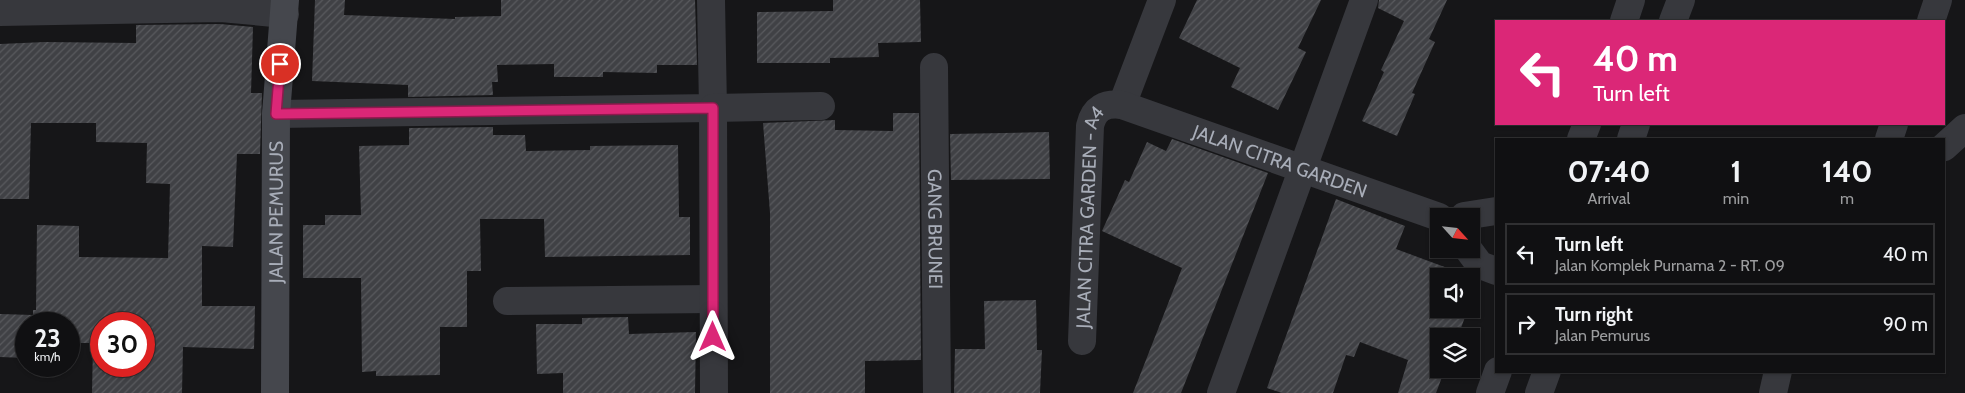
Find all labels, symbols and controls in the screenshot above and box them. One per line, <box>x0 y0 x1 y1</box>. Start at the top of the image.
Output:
text: 40 m <box>1593 37 1678 80</box>
icon: left <box>1510 40 1575 105</box>
pin <box>259 43 301 85</box>
icon: arrive <box>266 50 294 78</box>
text: Turn left <box>1593 80 1670 107</box>
street label: JALAN CITRA GARDEN - A4 <box>1071 101 1108 330</box>
street label: JALAN CITRA GARDEN <box>1189 119 1370 202</box>
street label: JALAN PEMURUS <box>264 141 287 284</box>
text: 07:40 <box>1567 153 1650 190</box>
text: 1 <box>1730 153 1742 190</box>
text: 140 <box>1822 153 1873 190</box>
street label: GANG BRUNEI <box>923 169 948 289</box>
text: Arrival <box>1588 189 1630 208</box>
text: min <box>1723 189 1749 208</box>
text: m <box>1840 189 1854 208</box>
north arrow <box>1430 208 1480 258</box>
map controls <box>1430 208 1480 378</box>
text: Turn left <box>1555 233 1623 256</box>
icon: left <box>1512 240 1540 268</box>
text: 40 m <box>1883 243 1928 266</box>
text: Jalan Komplek Purnama 2 - RT. 09 <box>1555 256 1785 275</box>
button: sound <box>1430 268 1480 318</box>
text: Turn right <box>1555 303 1633 326</box>
position arrow <box>686 310 738 362</box>
icon: right <box>1512 310 1540 338</box>
speed limit sign: 30 <box>90 312 155 377</box>
text: 90 m <box>1883 313 1928 336</box>
text: 23 <box>34 323 61 353</box>
text: Jalan Pemurus <box>1555 326 1650 345</box>
button: layers <box>1430 328 1480 378</box>
text: km/h <box>34 349 61 364</box>

